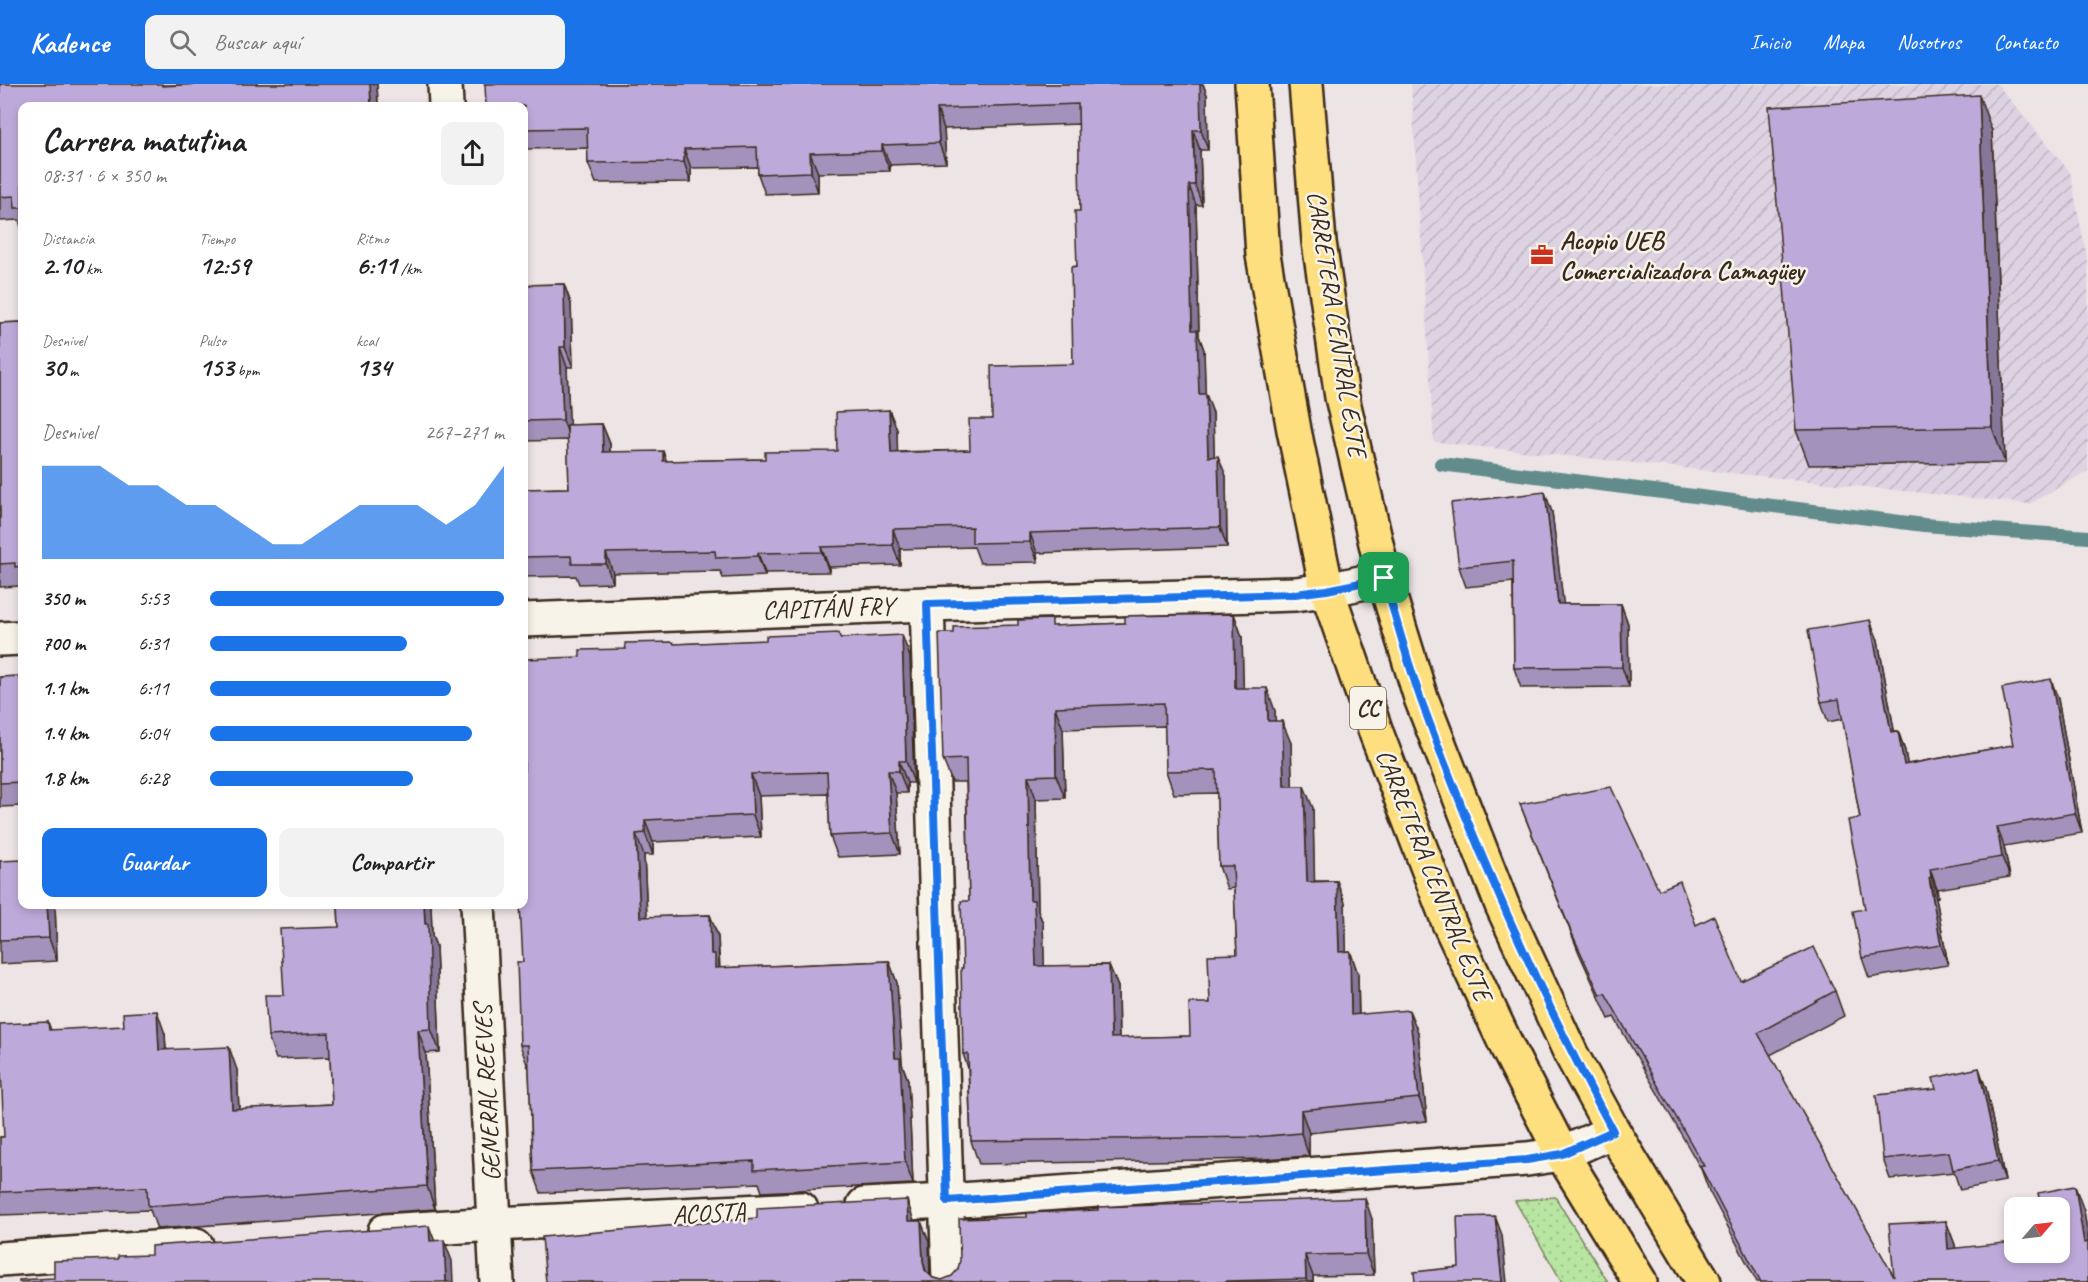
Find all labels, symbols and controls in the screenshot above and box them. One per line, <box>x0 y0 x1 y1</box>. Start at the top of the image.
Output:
search box <box>145 15 565 69</box>
text: Kadence <box>30 25 109 60</box>
icon: search <box>166 26 199 59</box>
text: Buscar aquí <box>214 28 300 56</box>
text: Inicio <box>1750 29 1790 55</box>
text: Mapa <box>1823 29 1864 55</box>
text: Nosotros <box>1897 29 1961 55</box>
text: Contacto <box>1994 29 2058 55</box>
text: Carrera matutina <box>42 119 245 161</box>
button: share <box>441 122 504 185</box>
text: 08:31 · 6 × 350 m <box>42 163 166 188</box>
street label: CARRETERA CENTRAL ESTE <box>1300 189 1375 463</box>
place label: Acopio UEB Comercializadora Camagüey <box>1560 224 1807 287</box>
text: Distancia <box>42 229 95 249</box>
text: Tiempo <box>199 229 235 249</box>
text: Ritmo <box>356 229 388 249</box>
office icon: Acopio UEB Comercializadora Camagüey <box>1529 242 1555 268</box>
text: 2.10 <box>42 249 82 282</box>
text: 12:59 <box>199 249 250 282</box>
text: 6:11 <box>356 249 397 282</box>
text: km <box>82 259 102 279</box>
text: /km <box>397 259 422 279</box>
text: Desnivel <box>42 331 85 351</box>
text: Pulso <box>199 331 226 351</box>
text: kcal <box>356 331 377 351</box>
text: 30 <box>42 351 65 384</box>
text: 153 <box>199 351 234 384</box>
text: 134 <box>356 351 391 384</box>
text: m <box>65 361 78 381</box>
text: bpm <box>234 361 260 381</box>
text: Desnivel <box>42 420 96 445</box>
text: 267–271 m <box>425 420 504 445</box>
pin <box>1358 552 1409 603</box>
icon: arrive <box>1367 561 1400 594</box>
text: 350 m <box>42 586 85 611</box>
text: 5:53 <box>138 586 169 611</box>
street label: CAPITÁN FRY <box>762 589 899 627</box>
text: 700 m <box>42 631 85 656</box>
text: 6:31 <box>138 631 169 656</box>
text: 1.1 km <box>42 676 89 701</box>
text: 6:11 <box>138 676 169 701</box>
road number: CC <box>1350 687 1386 729</box>
text: 1.4 km <box>42 721 89 746</box>
text: 6:04 <box>138 721 169 746</box>
street label: CARRETERA CENTRAL ESTE <box>1368 744 1501 1009</box>
text: 1.8 km <box>42 766 89 791</box>
text: 6:28 <box>138 766 169 791</box>
button: Guardar <box>42 828 267 897</box>
button: Compartir <box>279 828 504 897</box>
street label: GENERAL REEVES <box>466 999 508 1182</box>
street label: ACOSTA <box>671 1195 747 1231</box>
north arrow <box>2004 1197 2070 1263</box>
map controls <box>2004 1197 2070 1263</box>

